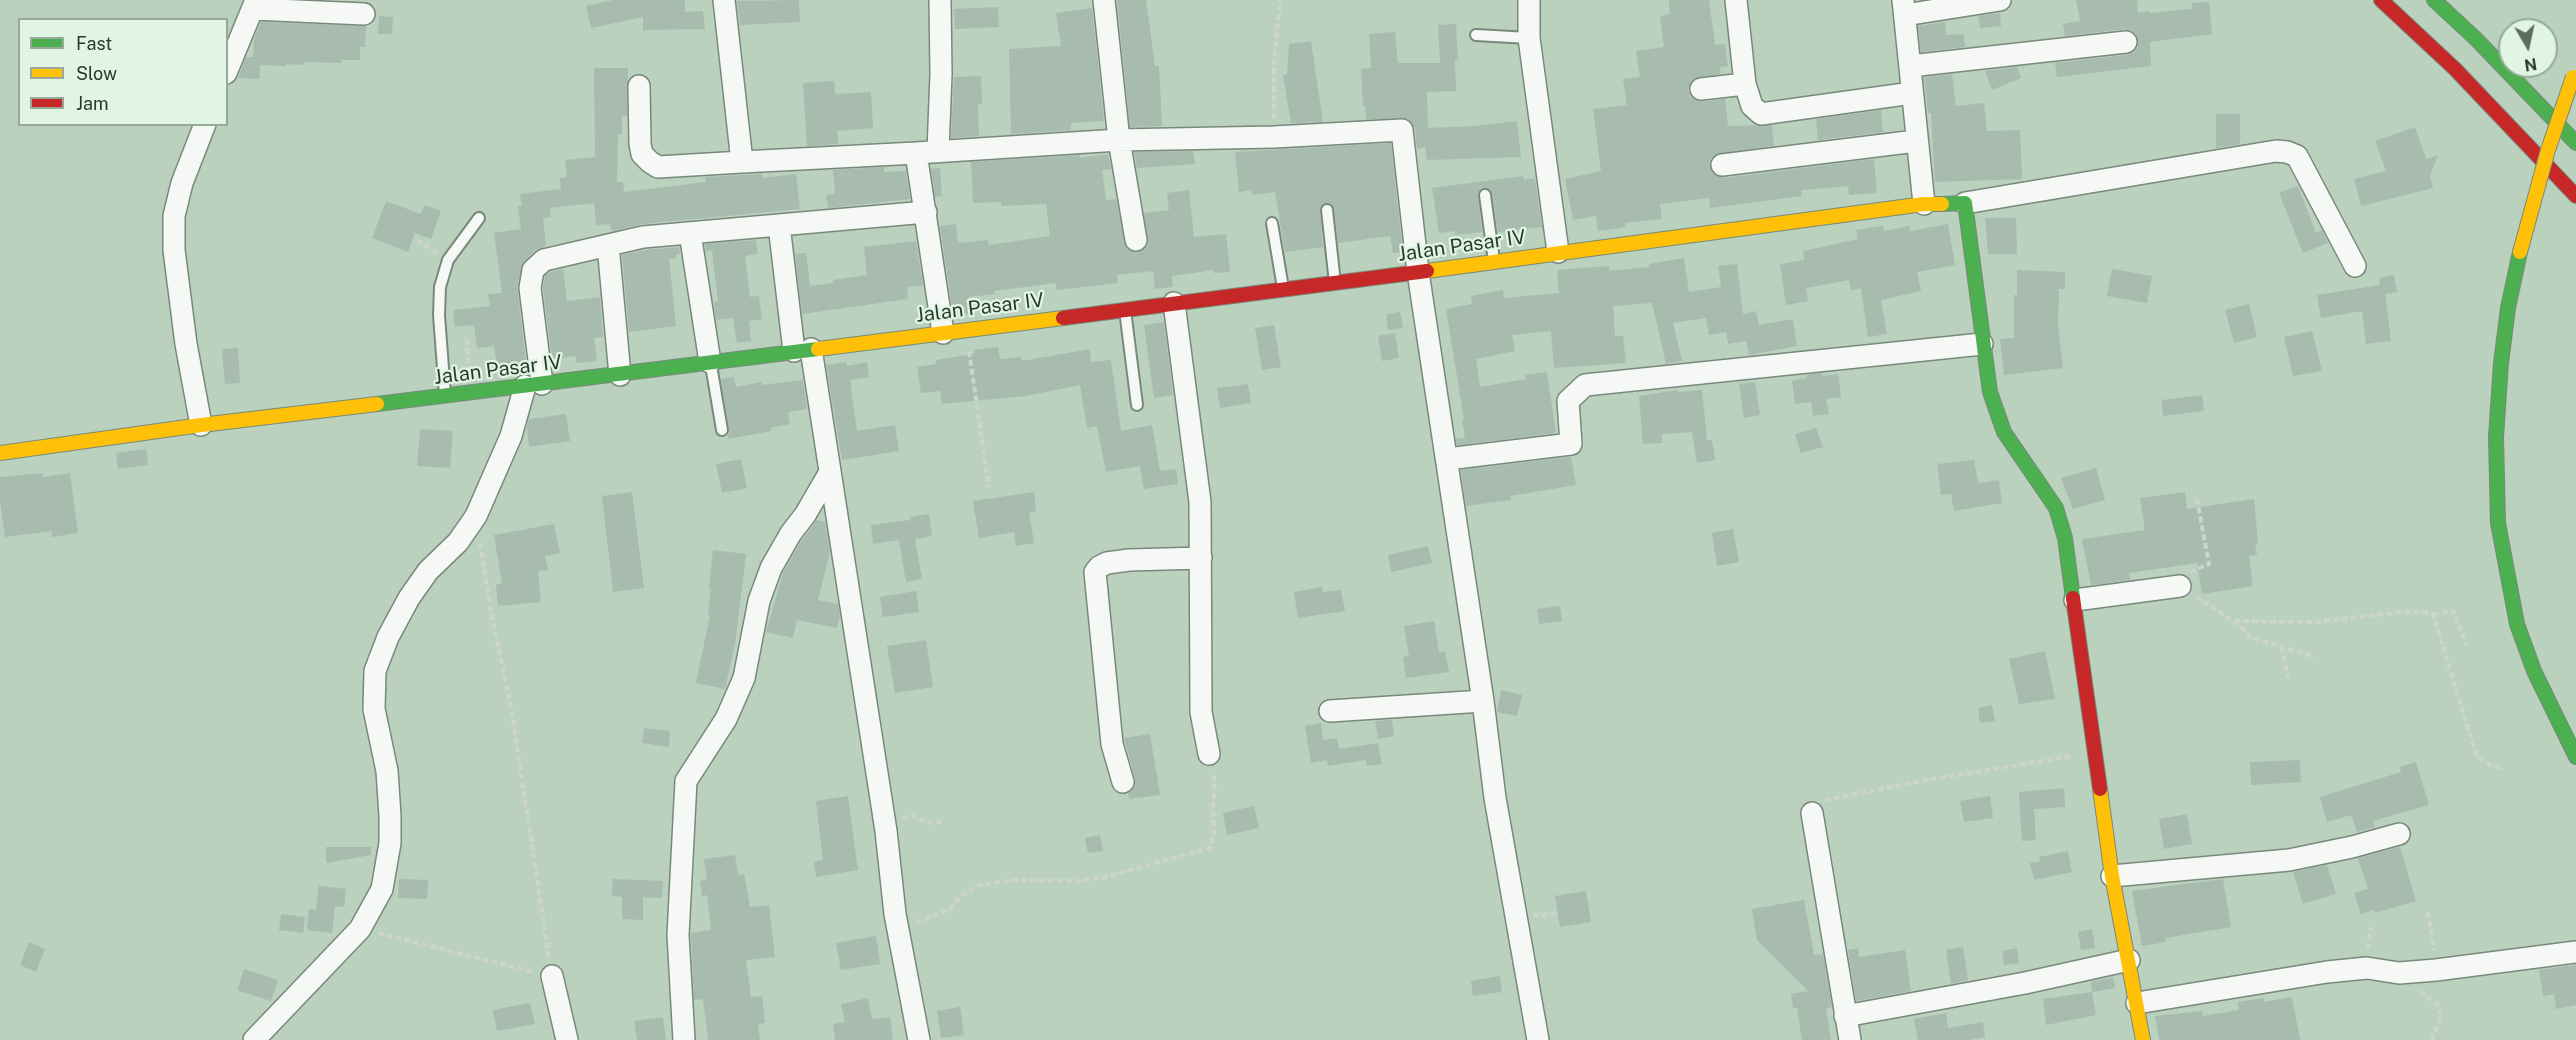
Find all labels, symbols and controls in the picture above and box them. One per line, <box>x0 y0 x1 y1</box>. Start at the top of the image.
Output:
legend <box>18 18 228 126</box>
north arrow <box>2498 18 2558 78</box>
text: Fast <box>76 33 112 54</box>
text: N <box>2523 54 2538 75</box>
text: Slow <box>76 63 117 84</box>
text: Jam <box>76 93 109 114</box>
street label: Jalan Pasar IV <box>1397 225 1527 267</box>
street label: Jalan Pasar IV <box>915 288 1045 328</box>
street label: Jalan Pasar IV <box>433 350 563 390</box>

